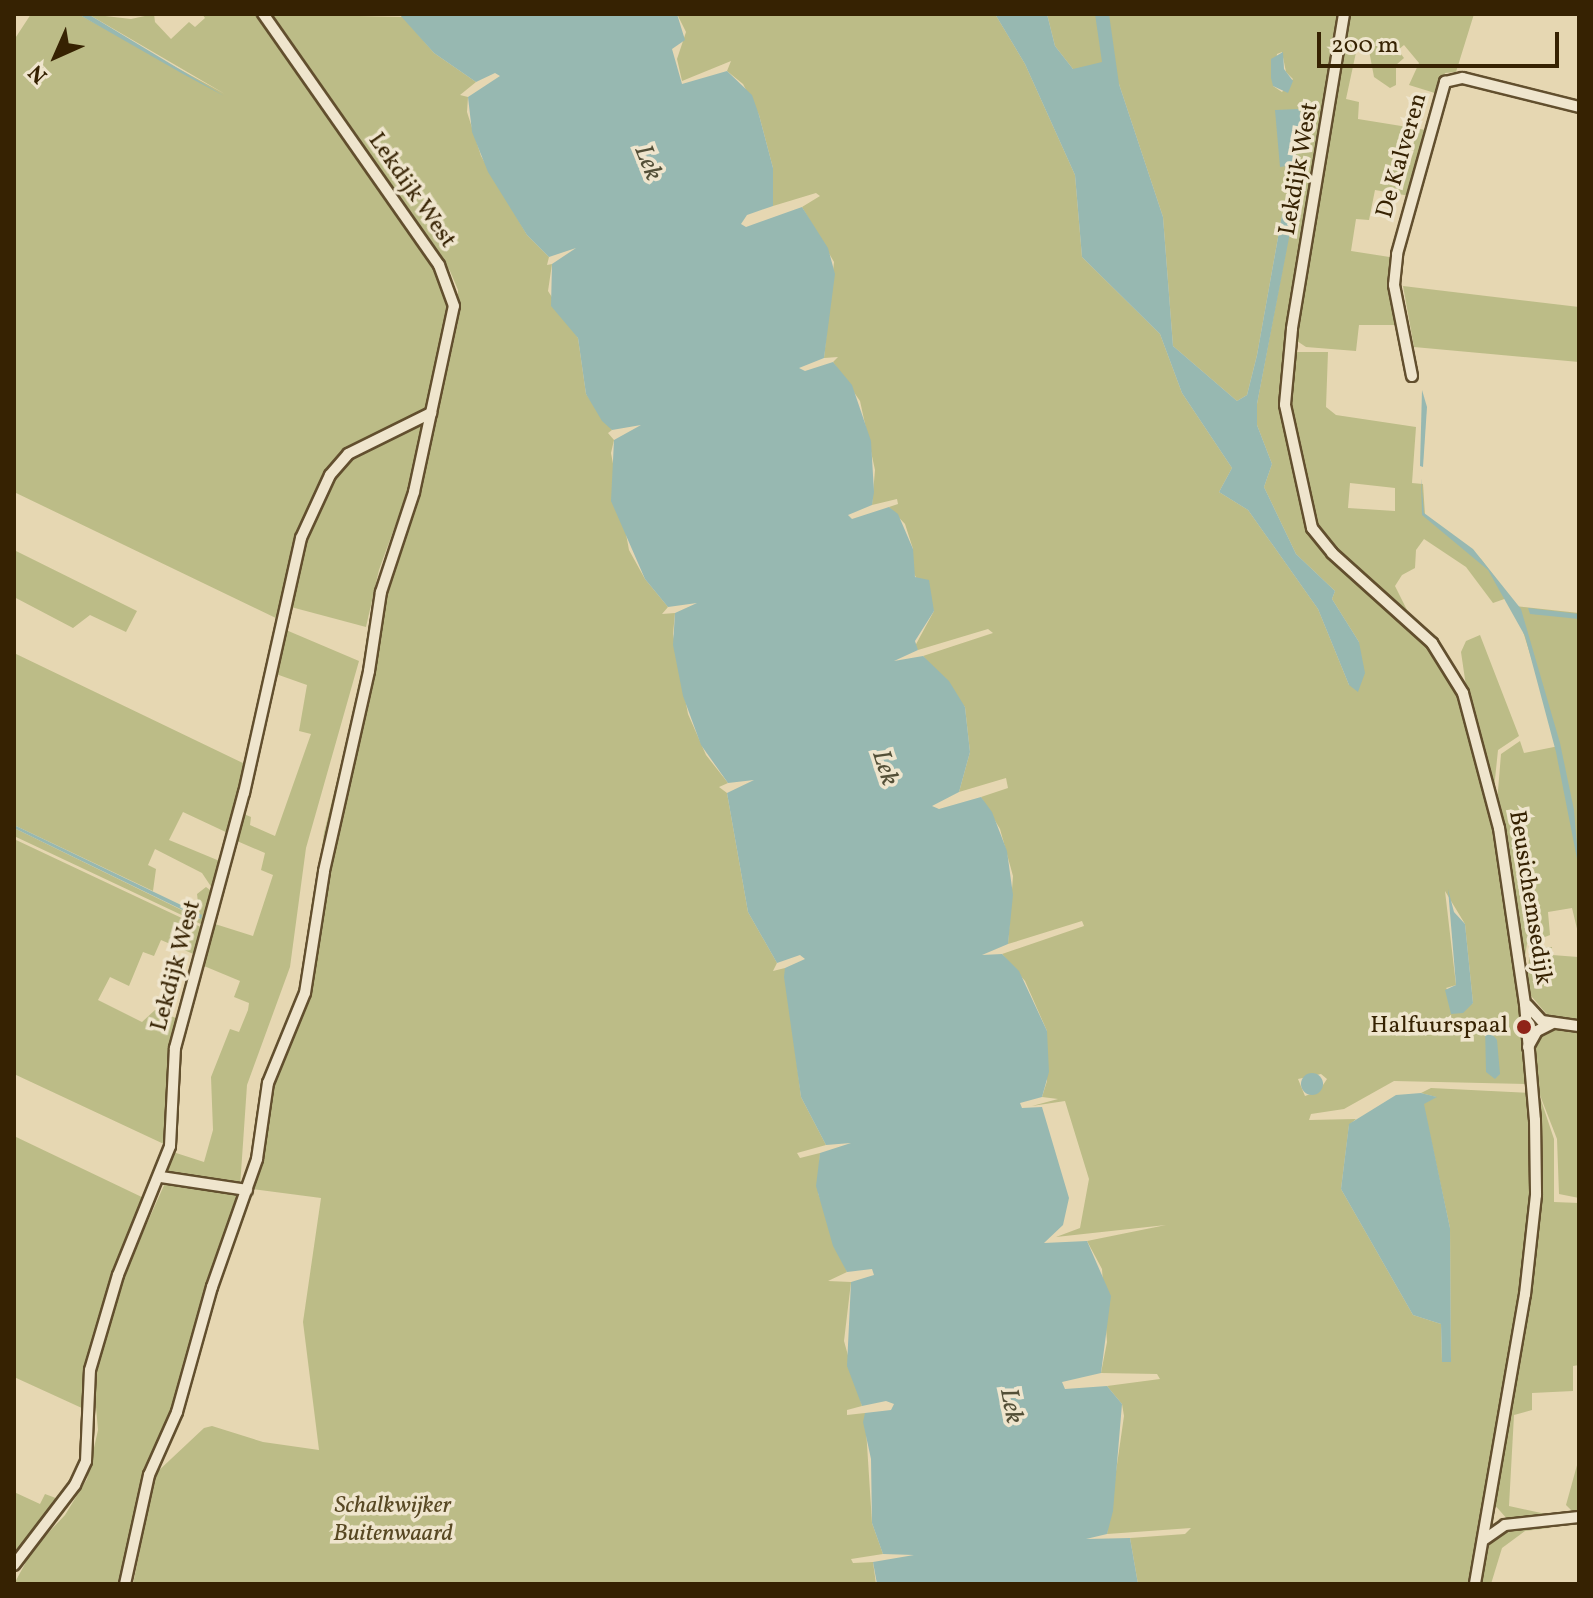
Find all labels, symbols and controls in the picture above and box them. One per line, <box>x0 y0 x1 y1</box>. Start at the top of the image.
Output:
north arrow <box>16 16 96 96</box>
scale bar <box>1321 16 1563 66</box>
text: 200 m <box>1331 29 1399 63</box>
text: N <box>22 57 55 90</box>
street label: De Kalveren <box>1371 90 1435 222</box>
street label: Lekdijk West <box>1274 100 1326 238</box>
street label: Lekdijk West <box>361 127 461 255</box>
water label: Lek <box>626 141 668 185</box>
water label: Lek <box>864 746 904 790</box>
street label: Beusichemsedijk <box>1501 809 1557 987</box>
street label: Lekdijk West <box>146 897 208 1035</box>
place label: Halfuurspaal <box>1370 1013 1508 1041</box>
marker: Halfuurspaal <box>1515 1018 1533 1036</box>
water label: Lek <box>991 1386 1029 1426</box>
park label: Schalkwijker Buitenwaard <box>333 1493 453 1549</box>

